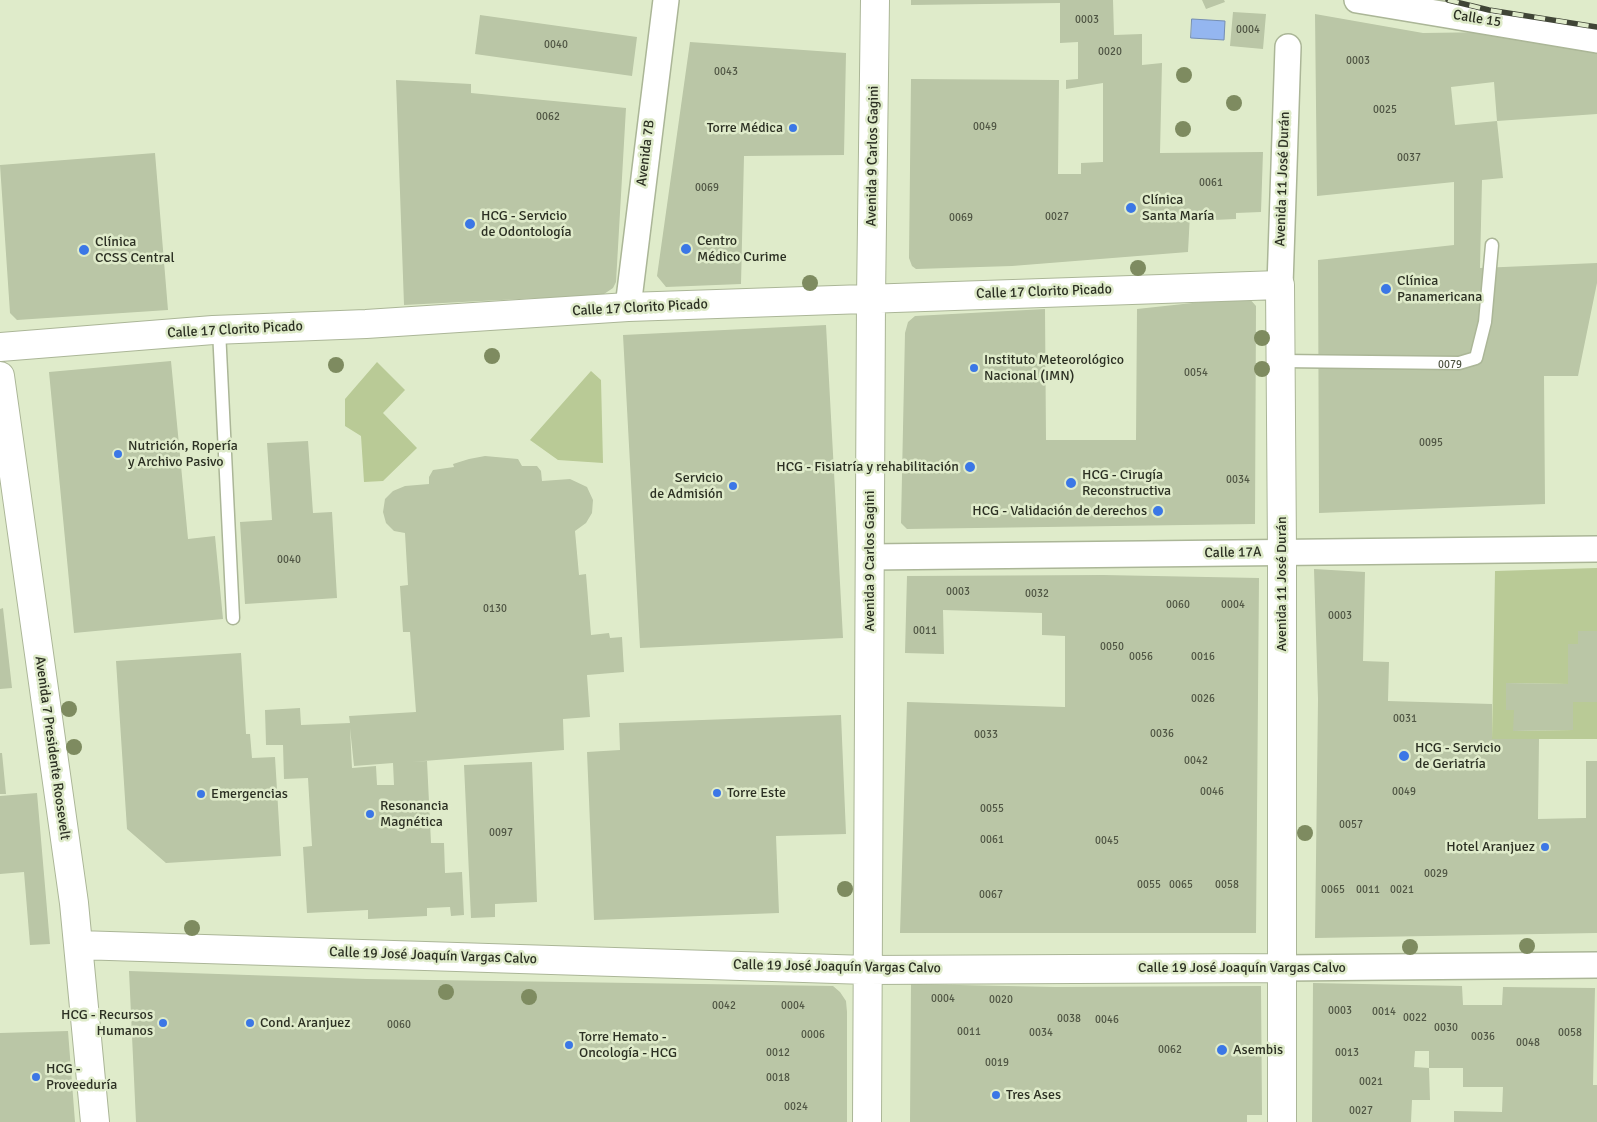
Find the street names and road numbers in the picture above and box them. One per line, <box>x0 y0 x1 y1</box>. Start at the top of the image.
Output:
street label: Calle 15 <box>1452 7 1502 31</box>
street label: Avenida 9 Carlos Gagini <box>863 85 883 227</box>
street label: Avenida 11 José Durán <box>1272 111 1294 247</box>
street label: Avenida 7B <box>634 119 658 187</box>
street label: Calle 17 Clorito Picado <box>976 281 1112 303</box>
street label: Calle 17 Clorito Picado <box>572 296 708 320</box>
street label: Calle 17 Clorito Picado <box>167 318 303 342</box>
street label: Avenida 9 Carlos Gagini <box>862 491 878 631</box>
street label: Avenida 11 José Durán <box>1274 516 1290 652</box>
street label: Calle 17A <box>1204 544 1262 562</box>
street label: Avenida 7 Presidente Roosevelt <box>31 655 73 841</box>
street label: Calle 19 José Joaquín Vargas Calvo <box>329 944 537 968</box>
street label: Calle 19 José Joaquín Vargas Calvo <box>733 957 941 977</box>
street label: Calle 19 José Joaquín Vargas Calvo <box>1138 960 1346 976</box>

